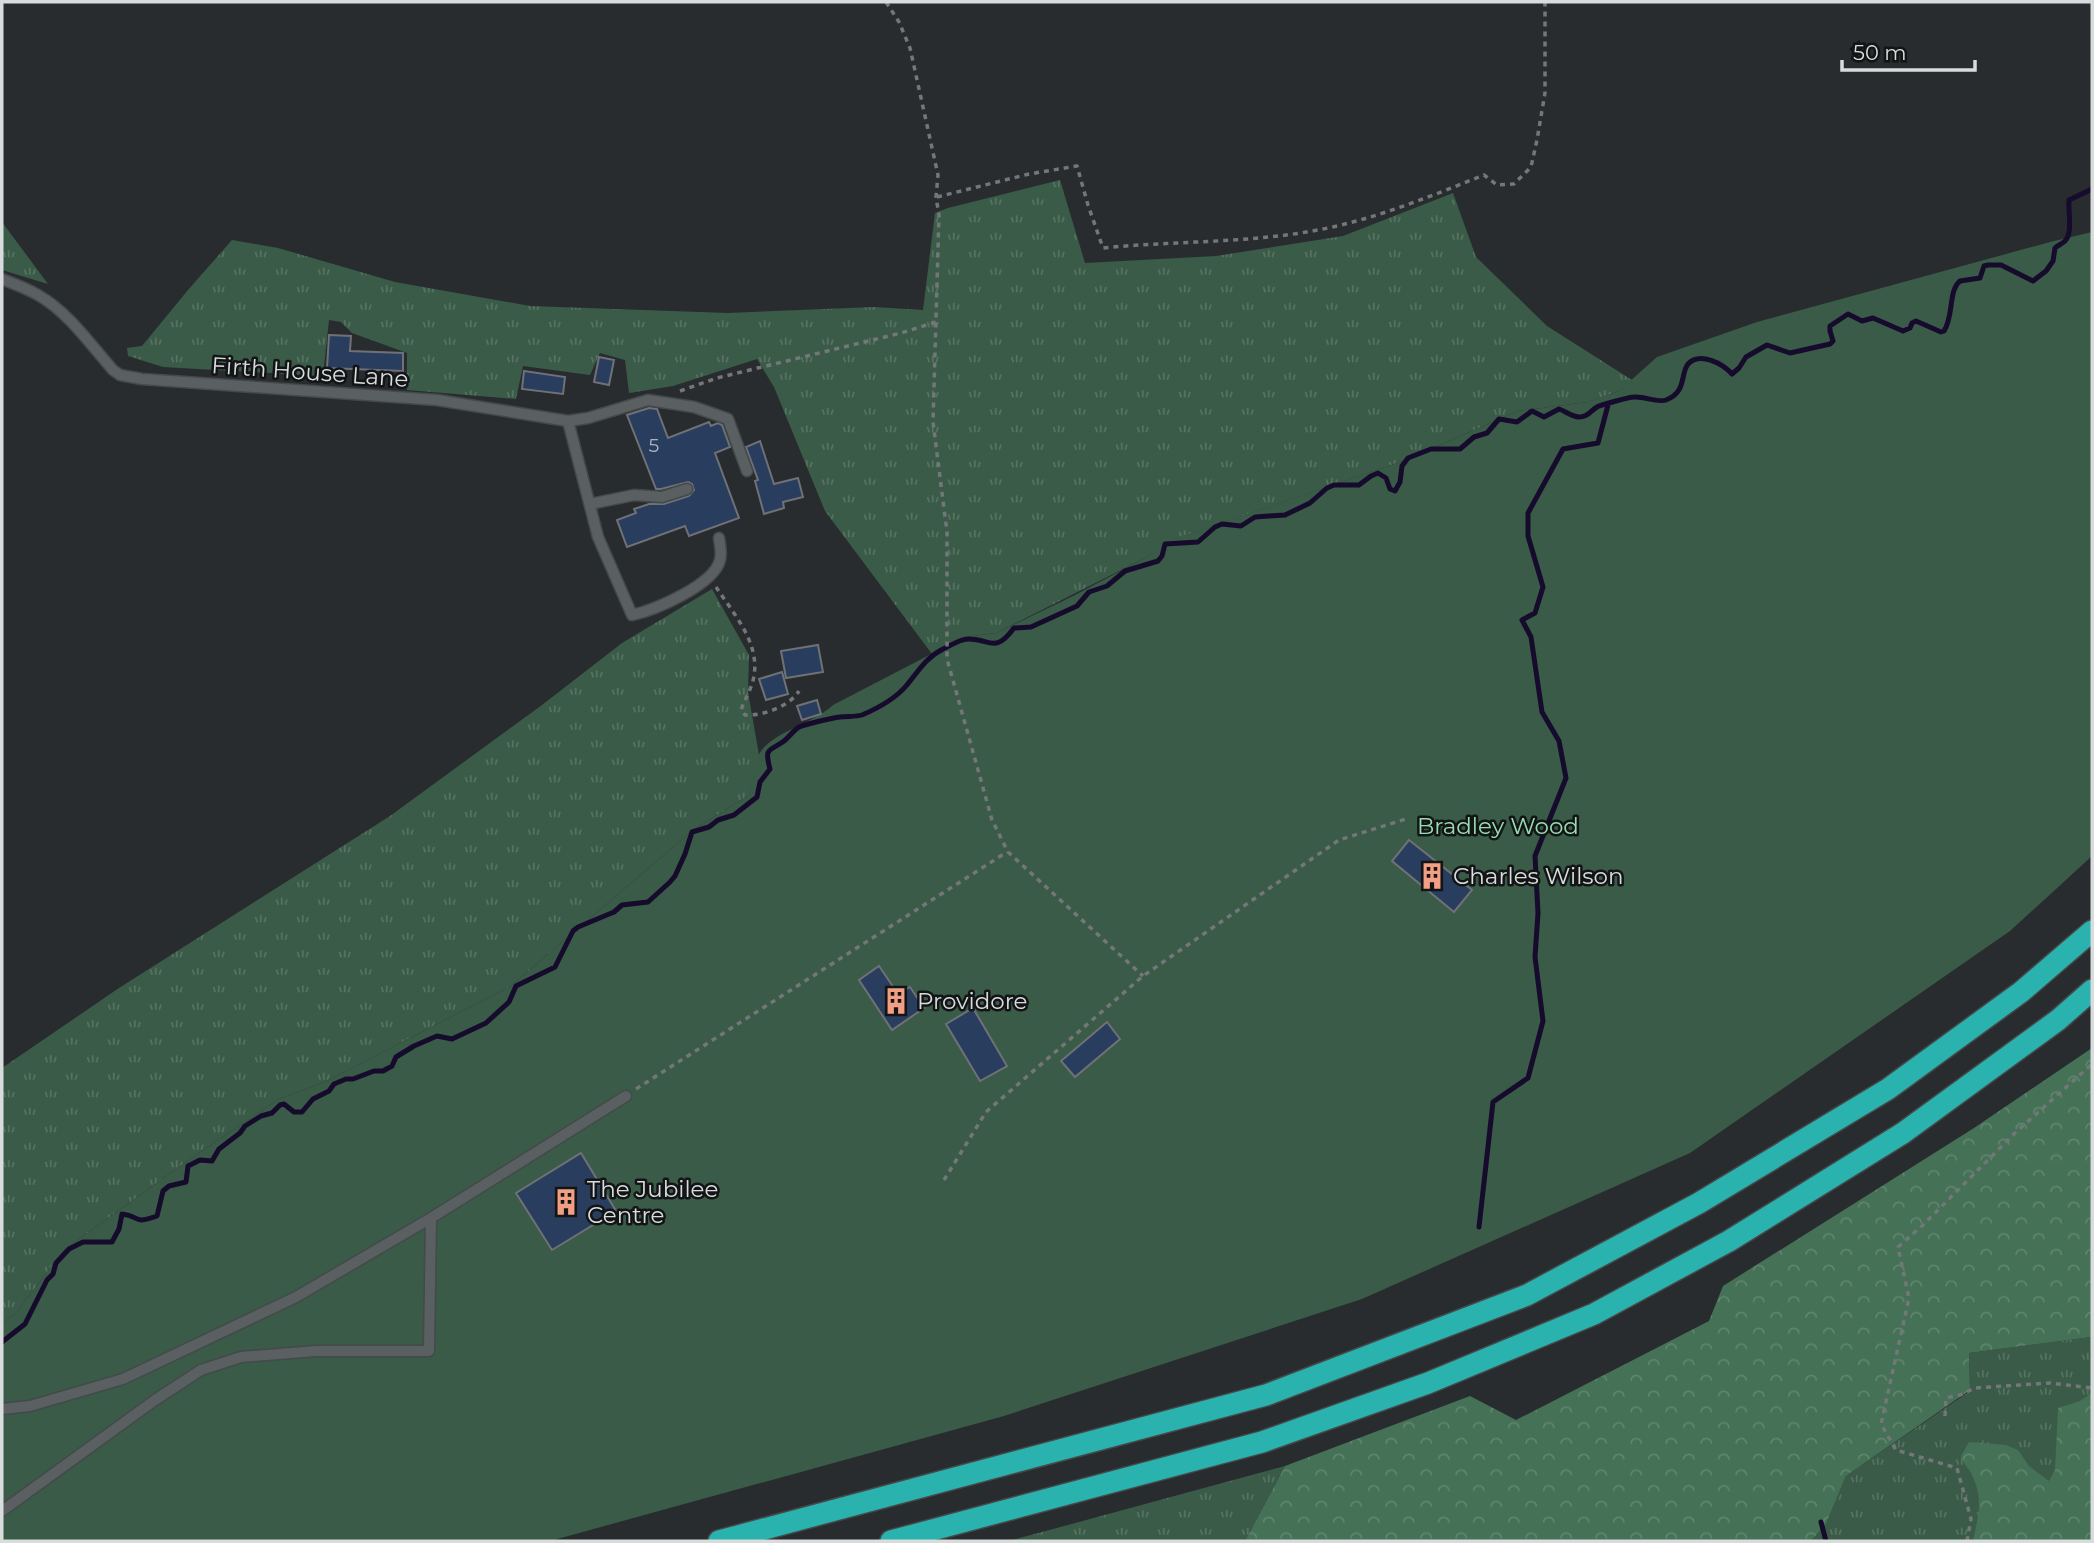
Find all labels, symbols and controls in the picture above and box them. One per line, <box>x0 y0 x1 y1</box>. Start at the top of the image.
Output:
scale bar <box>1842 28 1975 72</box>
text: 50 m <box>1853 40 1907 65</box>
street label: Firth House Lane <box>211 351 409 393</box>
house number: 5 <box>649 434 660 457</box>
park label: Bradley Wood <box>1417 812 1579 840</box>
building icon: Charles Wilson <box>1417 861 1447 891</box>
place label: Charles Wilson <box>1453 862 1624 890</box>
building icon: Providore <box>881 986 911 1016</box>
place label: Providore <box>917 987 1028 1015</box>
place label: The Jubilee Centre <box>587 1175 718 1229</box>
building icon: The Jubilee Centre <box>551 1187 581 1217</box>

